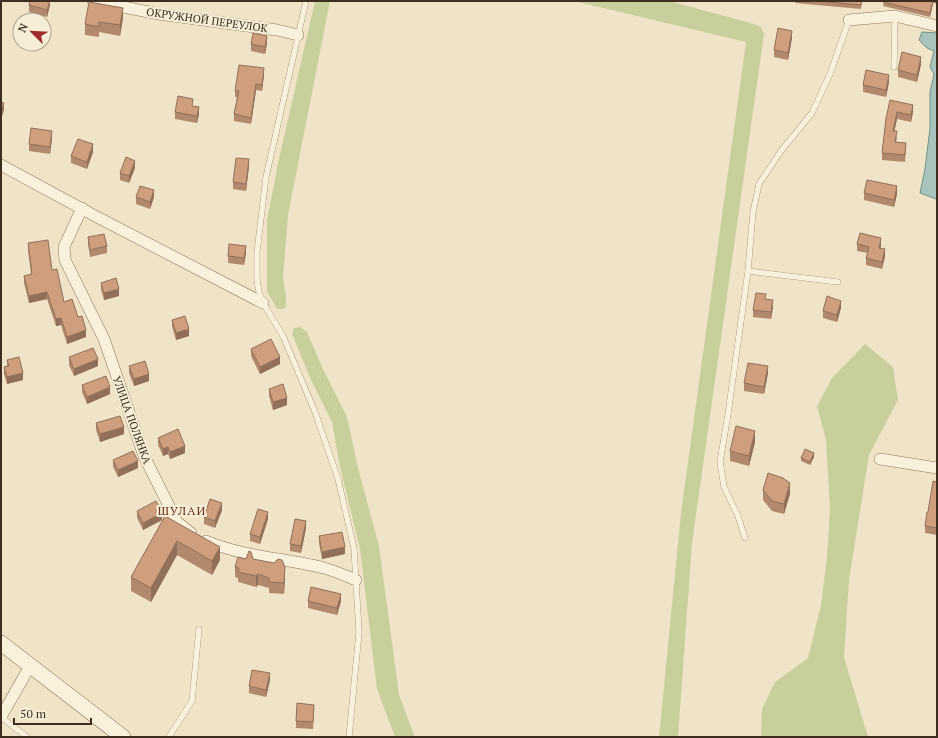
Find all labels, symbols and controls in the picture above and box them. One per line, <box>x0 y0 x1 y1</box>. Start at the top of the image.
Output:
street label: ОКРУЖНОЙ ПЕРЕУЛОК <box>145 5 269 36</box>
north arrow <box>12 12 52 52</box>
text: N <box>15 21 31 35</box>
street label: УЛИЦА ПОЛЯНКА <box>110 374 155 466</box>
district label: ШУЛАИ <box>158 503 206 518</box>
scale bar <box>14 700 91 726</box>
text: 50 m <box>20 706 47 721</box>

